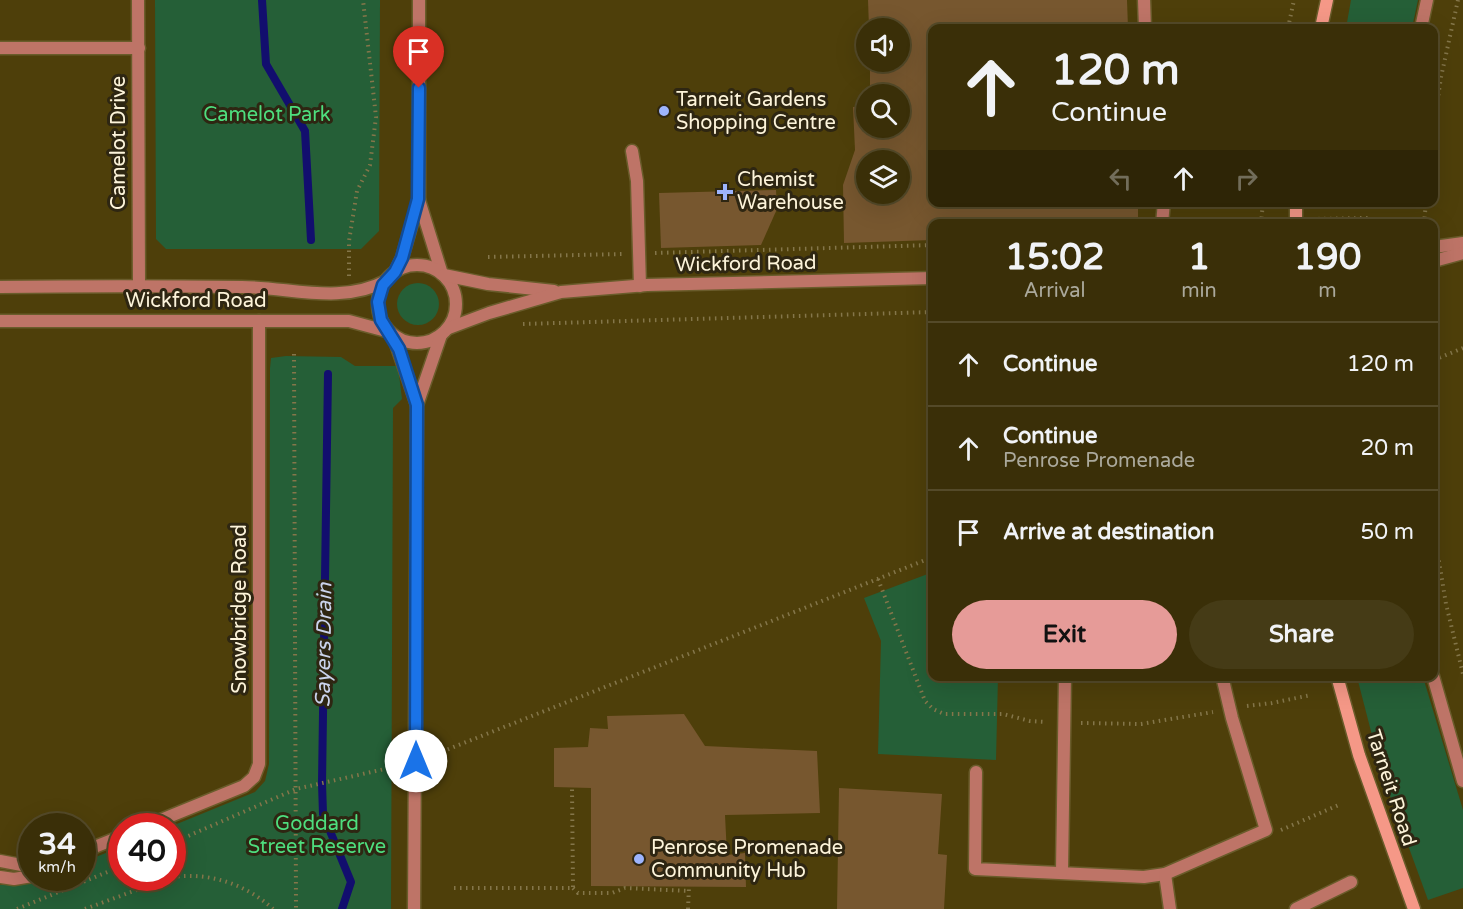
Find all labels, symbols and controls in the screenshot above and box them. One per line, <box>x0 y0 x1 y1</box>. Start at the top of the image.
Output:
map controls <box>856 18 910 204</box>
button: sound <box>856 18 910 72</box>
pin <box>393 26 444 88</box>
icon: arrive <box>402 35 435 68</box>
text: 120 m <box>1051 45 1180 96</box>
icon: ahead <box>952 48 1030 126</box>
street label: Camelot Drive <box>107 76 131 210</box>
button: search <box>856 84 910 138</box>
place label: Tarneit Gardens Shopping Centre <box>676 88 836 135</box>
text: Continue <box>1051 96 1167 129</box>
park label: Camelot Park <box>203 103 331 127</box>
marker: Tarneit Gardens Shopping Centre <box>657 104 671 118</box>
button: layers <box>856 150 910 204</box>
icon: left <box>1104 162 1137 195</box>
icon: ahead <box>1167 162 1200 195</box>
icon: right <box>1230 162 1263 195</box>
place label: Chemist Warehouse <box>737 168 844 215</box>
marker: Chemist Warehouse <box>718 185 732 199</box>
text: 15:02 <box>1005 236 1105 279</box>
text: 1 <box>1188 236 1210 279</box>
text: 190 <box>1293 236 1361 279</box>
street label: Wickford Road <box>675 251 817 277</box>
text: Arrival <box>1024 279 1086 303</box>
text: min <box>1181 279 1217 303</box>
text: m <box>1318 279 1337 303</box>
street label: Wickford Road <box>125 289 267 313</box>
icon: ahead <box>952 348 985 381</box>
text: Continue <box>1003 351 1098 377</box>
text: 120 m <box>1347 351 1414 377</box>
text: Continue <box>1003 423 1098 449</box>
icon: ahead <box>952 432 985 465</box>
text: 20 m <box>1360 435 1414 461</box>
text: Penrose Promenade <box>1003 449 1195 473</box>
icon: arrive <box>952 516 985 549</box>
text: Arrive at destination <box>1003 519 1214 545</box>
text: 50 m <box>1360 519 1414 545</box>
street label: Snowbridge Road <box>228 524 252 694</box>
water label: Sayers Drain <box>310 581 338 708</box>
button: Exit <box>952 600 1177 669</box>
button: Share <box>1189 600 1414 669</box>
street label: Tarneit Road <box>1361 727 1421 849</box>
position arrow <box>384 729 448 793</box>
park label: Goddard Street Reserve <box>248 812 386 859</box>
speed limit sign: 40 <box>108 813 186 891</box>
text: 34 <box>38 826 76 863</box>
place label: Penrose Promenade Community Hub <box>651 836 843 883</box>
marker: Penrose Promenade Community Hub <box>632 852 646 866</box>
text: km/h <box>38 858 76 876</box>

